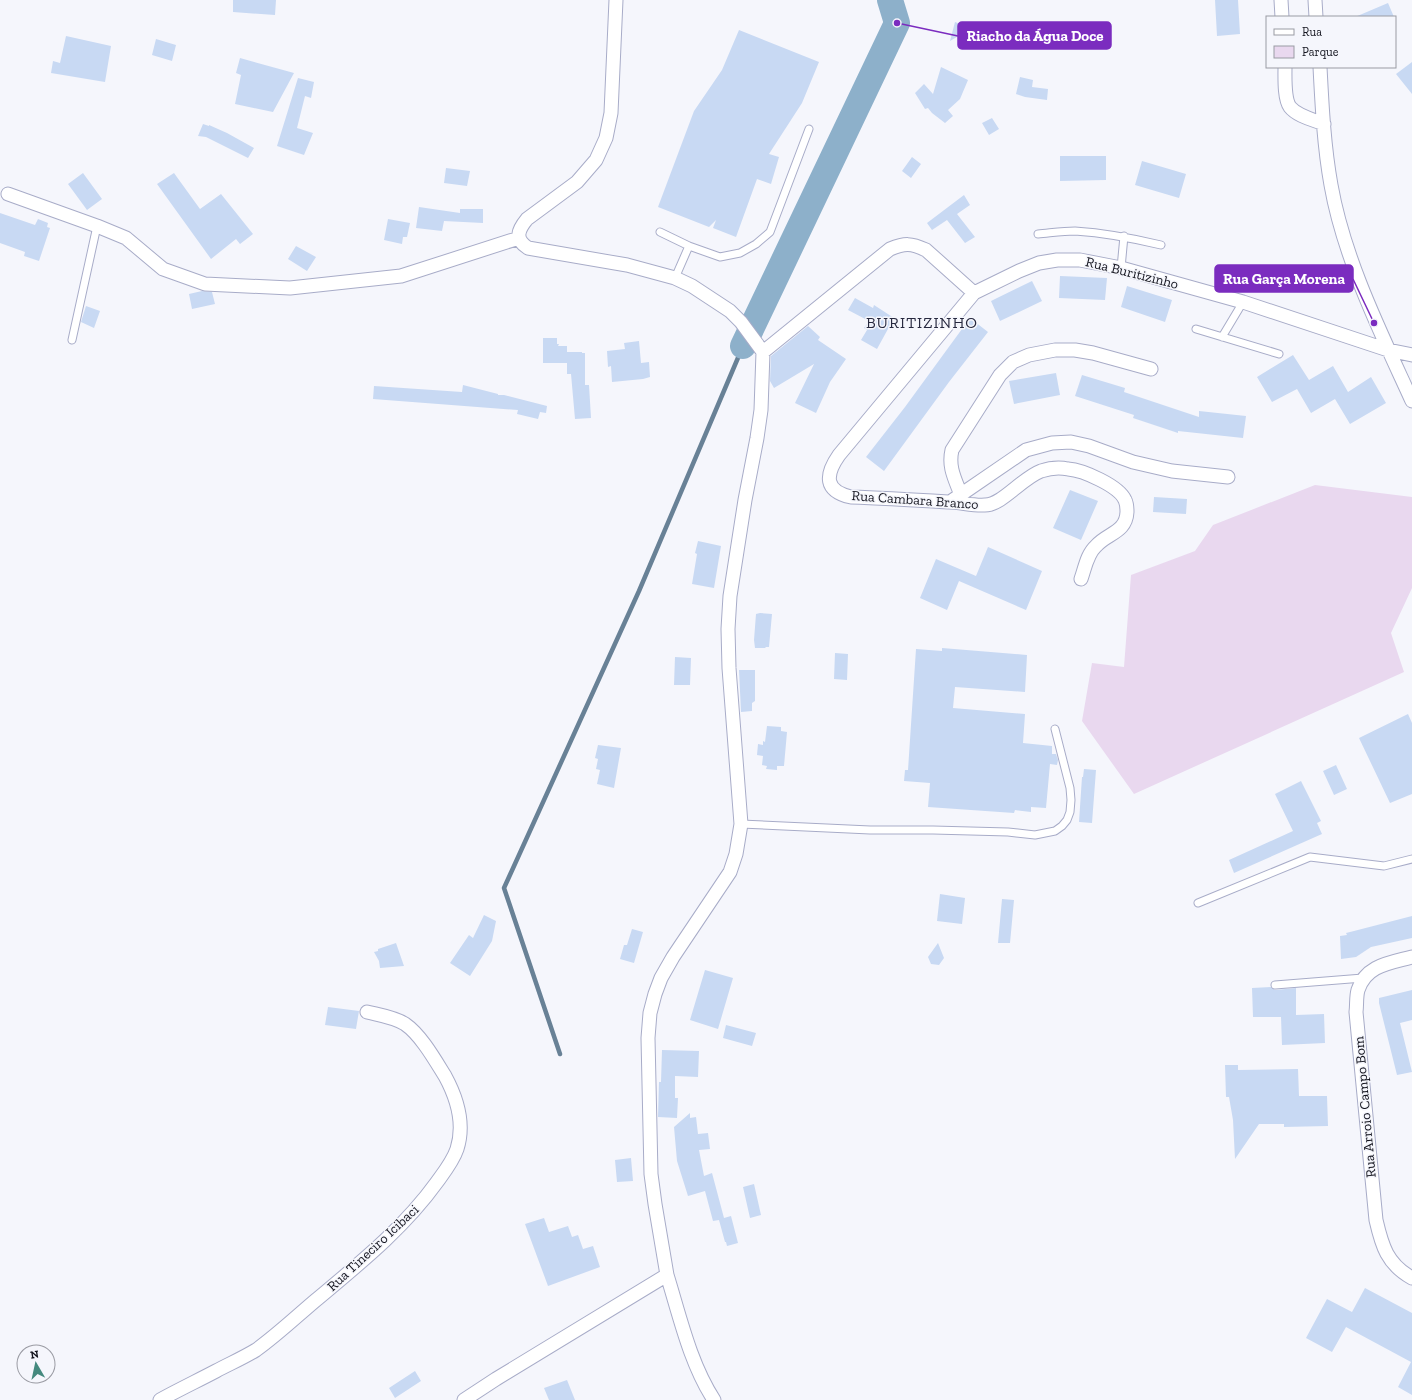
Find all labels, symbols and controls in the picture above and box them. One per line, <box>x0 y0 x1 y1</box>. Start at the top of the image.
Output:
legend <box>1266 16 1396 68</box>
callout: Riacho da Água Doce <box>958 22 1111 49</box>
text: Rua <box>1302 25 1322 39</box>
text: Riacho da Água Doce <box>966 27 1104 45</box>
text: Parque <box>1302 45 1339 59</box>
street label: Rua Buritizinho <box>1084 253 1180 293</box>
callout: Rua Garça Morena <box>1215 265 1353 292</box>
text: Rua Garça Morena <box>1223 270 1345 288</box>
district label: BURITIZINHO <box>866 313 978 332</box>
street label: Rua Cambara Branco <box>851 487 979 513</box>
street label: Rua Arroio Campo Bom <box>1350 1036 1380 1178</box>
street label: Rua Tineciro Icibaci <box>324 1201 422 1295</box>
north arrow <box>16 1344 56 1384</box>
text: N <box>29 1347 40 1362</box>

